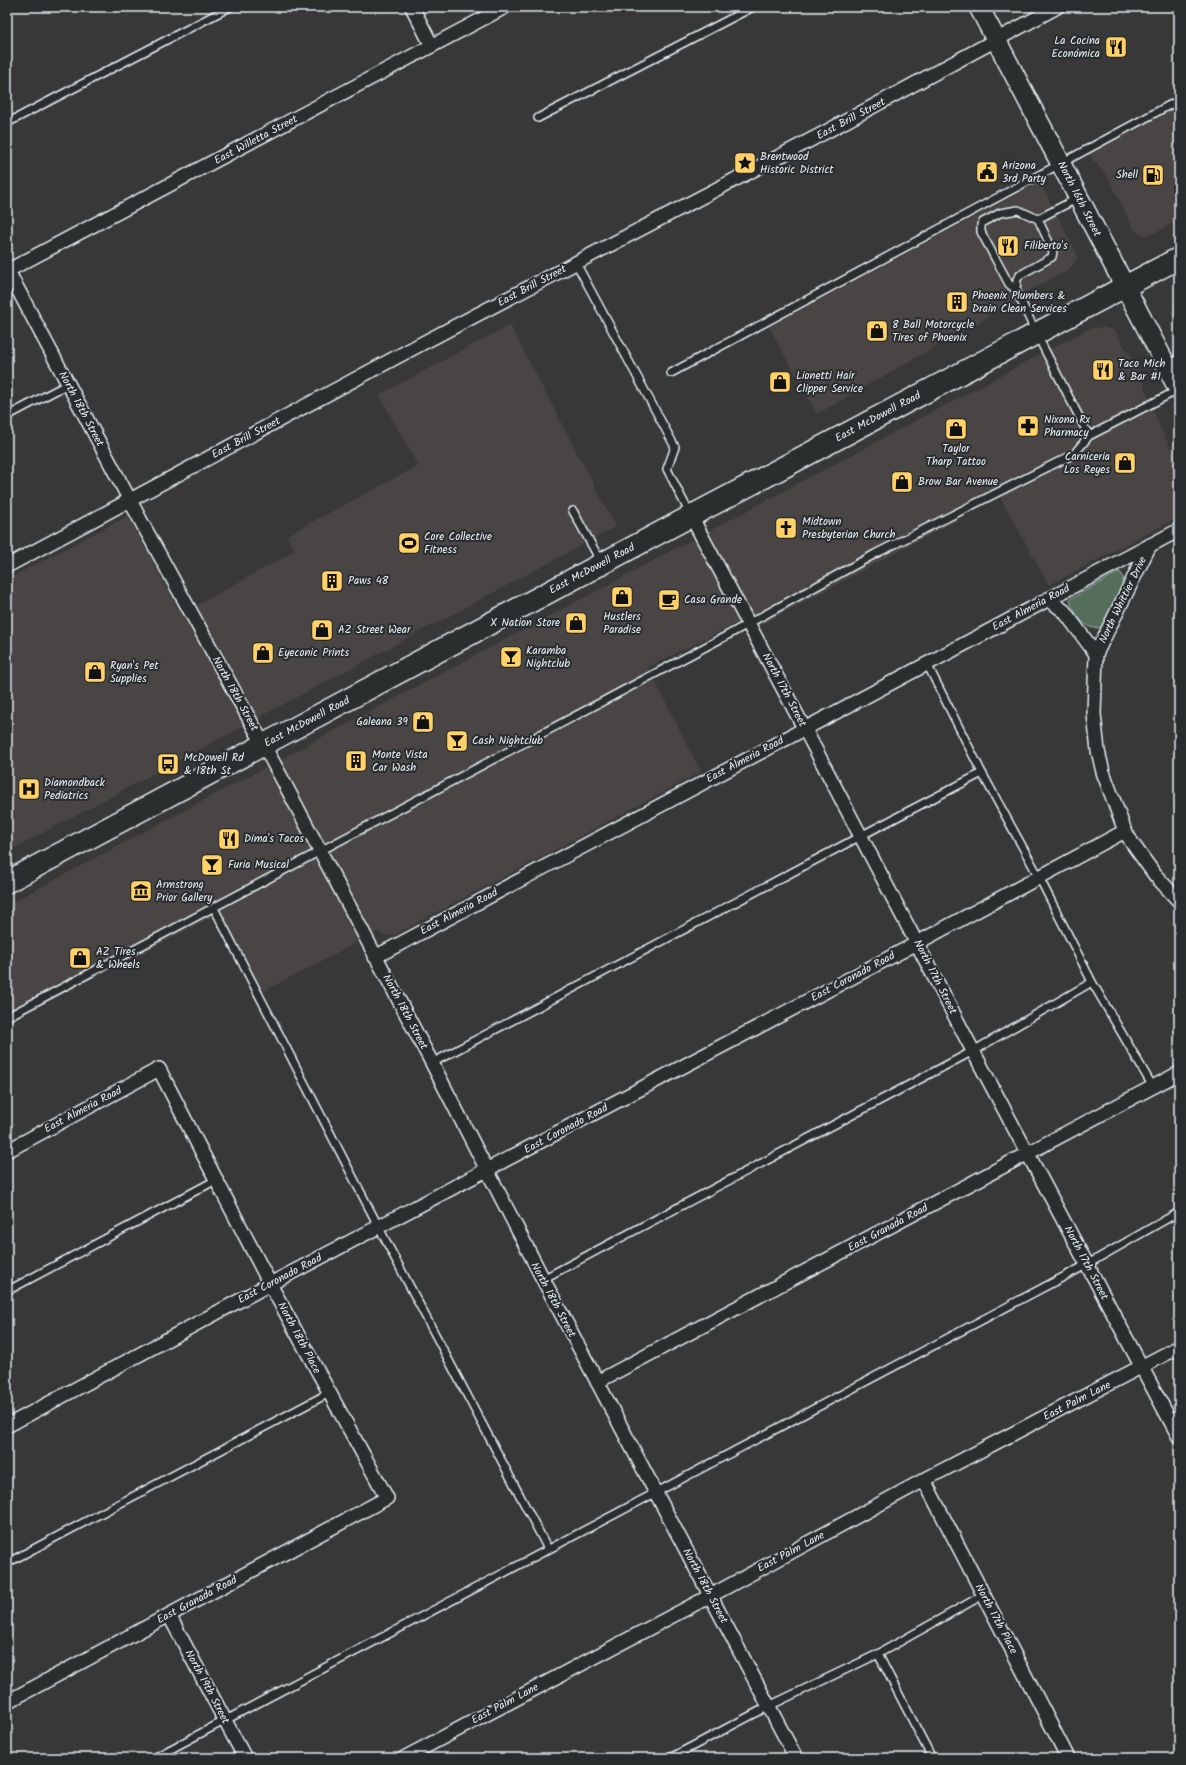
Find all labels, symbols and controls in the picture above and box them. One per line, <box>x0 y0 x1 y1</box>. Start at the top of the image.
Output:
place label: La Cocina Económica <box>1051 32 1100 63</box>
restaurant icon: La Cocina Económica <box>1103 34 1129 60</box>
street label: East Brill Street <box>813 93 889 145</box>
street label: East Willetta Street <box>211 110 302 170</box>
place label: Brentwood Historic District <box>760 148 834 179</box>
place icon: Brentwood Historic District <box>732 150 758 176</box>
place label: Arizona 3rd Party <box>1002 157 1047 188</box>
street label: North 16th Street <box>1052 158 1106 241</box>
public building icon: Arizona 3rd Party <box>974 159 1000 185</box>
fuel station icon: Shell <box>1140 162 1166 188</box>
place label: Shell <box>1116 166 1138 184</box>
restaurant icon: Filiberto's <box>995 233 1021 259</box>
place label: Filiberto's <box>1024 237 1068 255</box>
street label: East Brill Street <box>494 260 570 312</box>
place label: Phoenix Plumbers & Drain Clean Services <box>972 287 1067 318</box>
building icon: Phoenix Plumbers & Drain Clean Services <box>944 289 970 315</box>
place label: 8 Ball Motorcycle Tires of Phoenix <box>892 316 974 347</box>
shop icon: 8 Ball Motorcycle Tires of Phoenix <box>864 318 890 344</box>
place label: Taco Mich & Bar #1 <box>1118 355 1166 386</box>
restaurant icon: Taco Mich & Bar #1 <box>1090 357 1116 383</box>
place label: Lionetti Hair Clipper Service <box>796 367 863 398</box>
street label: North 18th Street <box>54 368 109 451</box>
shop icon: Lionetti Hair Clipper Service <box>767 369 793 395</box>
street label: East McDowell Road <box>832 387 925 447</box>
place label: Nixona Rx Pharmacy <box>1044 411 1091 442</box>
street label: East Brill Street <box>208 412 284 464</box>
pharmacy icon: Nixona Rx Pharmacy <box>1015 413 1041 439</box>
shop icon: Taylor Tharp Tattoo <box>943 416 969 442</box>
place label: Taylor Tharp Tattoo <box>926 440 986 471</box>
place label: Carniceria Los Reyes <box>1064 448 1110 479</box>
shop icon: Carniceria Los Reyes <box>1112 450 1138 476</box>
shop icon: Brow Bar Avenue <box>889 469 915 495</box>
place label: Brow Bar Avenue <box>918 473 998 491</box>
place label: Midtown Presbyterian Church <box>802 513 895 544</box>
church icon: Midtown Presbyterian Church <box>773 515 799 541</box>
place label: Core Collective Fitness <box>424 528 492 559</box>
sports icon: Core Collective Fitness <box>396 530 422 556</box>
street label: East McDowell Road <box>546 539 639 599</box>
street label: North Whittier Drive <box>1094 553 1152 647</box>
building icon: Paws 48 <box>319 568 345 594</box>
place label: Paws 48 <box>348 572 389 590</box>
street label: East Almeria Road <box>989 580 1074 636</box>
shop icon: Hustlers Paradise <box>609 584 635 610</box>
cafe icon: Casa Grande <box>656 587 682 613</box>
place label: Casa Grande <box>684 591 742 609</box>
place label: Hustlers Paradise <box>603 608 641 639</box>
shop icon: X Nation Store <box>563 610 589 636</box>
place label: X Nation Store <box>490 614 560 632</box>
shop icon: AZ Street Wear <box>309 617 335 643</box>
place label: AZ Street Wear <box>338 621 412 639</box>
shop icon: Eyeconic Prints <box>250 640 276 666</box>
place label: Karamba Nightclub <box>526 642 570 673</box>
place label: Eyeconic Prints <box>278 644 350 662</box>
bar icon: Karamba Nightclub <box>498 644 524 670</box>
street label: North 17th Street <box>757 650 811 731</box>
street label: North 18th Street <box>207 653 263 735</box>
place label: Ryan's Pet Supplies <box>110 657 159 688</box>
shop icon: Ryan's Pet Supplies <box>82 659 108 685</box>
street label: East McDowell Road <box>261 692 354 752</box>
shop icon: Galeana 39 <box>410 709 436 735</box>
place label: Galeana 39 <box>356 713 409 731</box>
bar icon: Cash Nightclub <box>444 728 470 754</box>
place label: Cash Nightclub <box>472 732 543 750</box>
street label: East Almeria Road <box>703 732 788 788</box>
place label: Monte Vista Car Wash <box>372 746 428 777</box>
building icon: Monte Vista Car Wash <box>343 748 369 774</box>
place label: McDowell Rd & 18th St <box>184 749 244 780</box>
bus stop icon: McDowell Rd & 18th St <box>155 751 181 777</box>
place label: Diamondback Pediatrics <box>44 774 106 805</box>
hospital icon: Diamondback Pediatrics <box>16 776 42 802</box>
restaurant icon: Dima's Tacos <box>216 826 242 852</box>
place label: Dima's Tacos <box>244 830 304 848</box>
bar icon: Furia Musical <box>199 852 225 878</box>
place label: Furia Musical <box>228 856 289 874</box>
place label: Armstrong Prior Gallery <box>156 876 213 907</box>
museum icon: Armstrong Prior Gallery <box>128 878 154 904</box>
street label: East Almeria Road <box>417 884 502 940</box>
street label: North 17th Street <box>908 937 962 1018</box>
place label: AZ Tires & Wheels <box>96 943 140 974</box>
shop icon: AZ Tires & Wheels <box>67 945 93 971</box>
street label: East Coronado Road <box>808 947 899 1007</box>
street label: North 18th Street <box>378 971 433 1054</box>
street label: East Almeria Road <box>41 1082 126 1138</box>
street label: East Coronado Road <box>521 1099 612 1159</box>
street label: East Granada Road <box>845 1199 932 1257</box>
street label: North 17th Street <box>1059 1223 1113 1304</box>
street label: East Coronado Road <box>235 1249 326 1309</box>
street label: North 18th Street <box>526 1259 581 1342</box>
street label: North 18th Place <box>273 1299 325 1377</box>
street label: East Palm Lane <box>1040 1376 1114 1426</box>
street label: East Palm Lane <box>754 1527 828 1577</box>
street label: North 18th Street <box>678 1545 733 1628</box>
street label: East Granada Road <box>154 1571 241 1629</box>
street label: North 17th Place <box>970 1581 1022 1657</box>
street label: North 19th Street <box>180 1647 235 1728</box>
street label: East Palm Lane <box>468 1679 542 1729</box>

